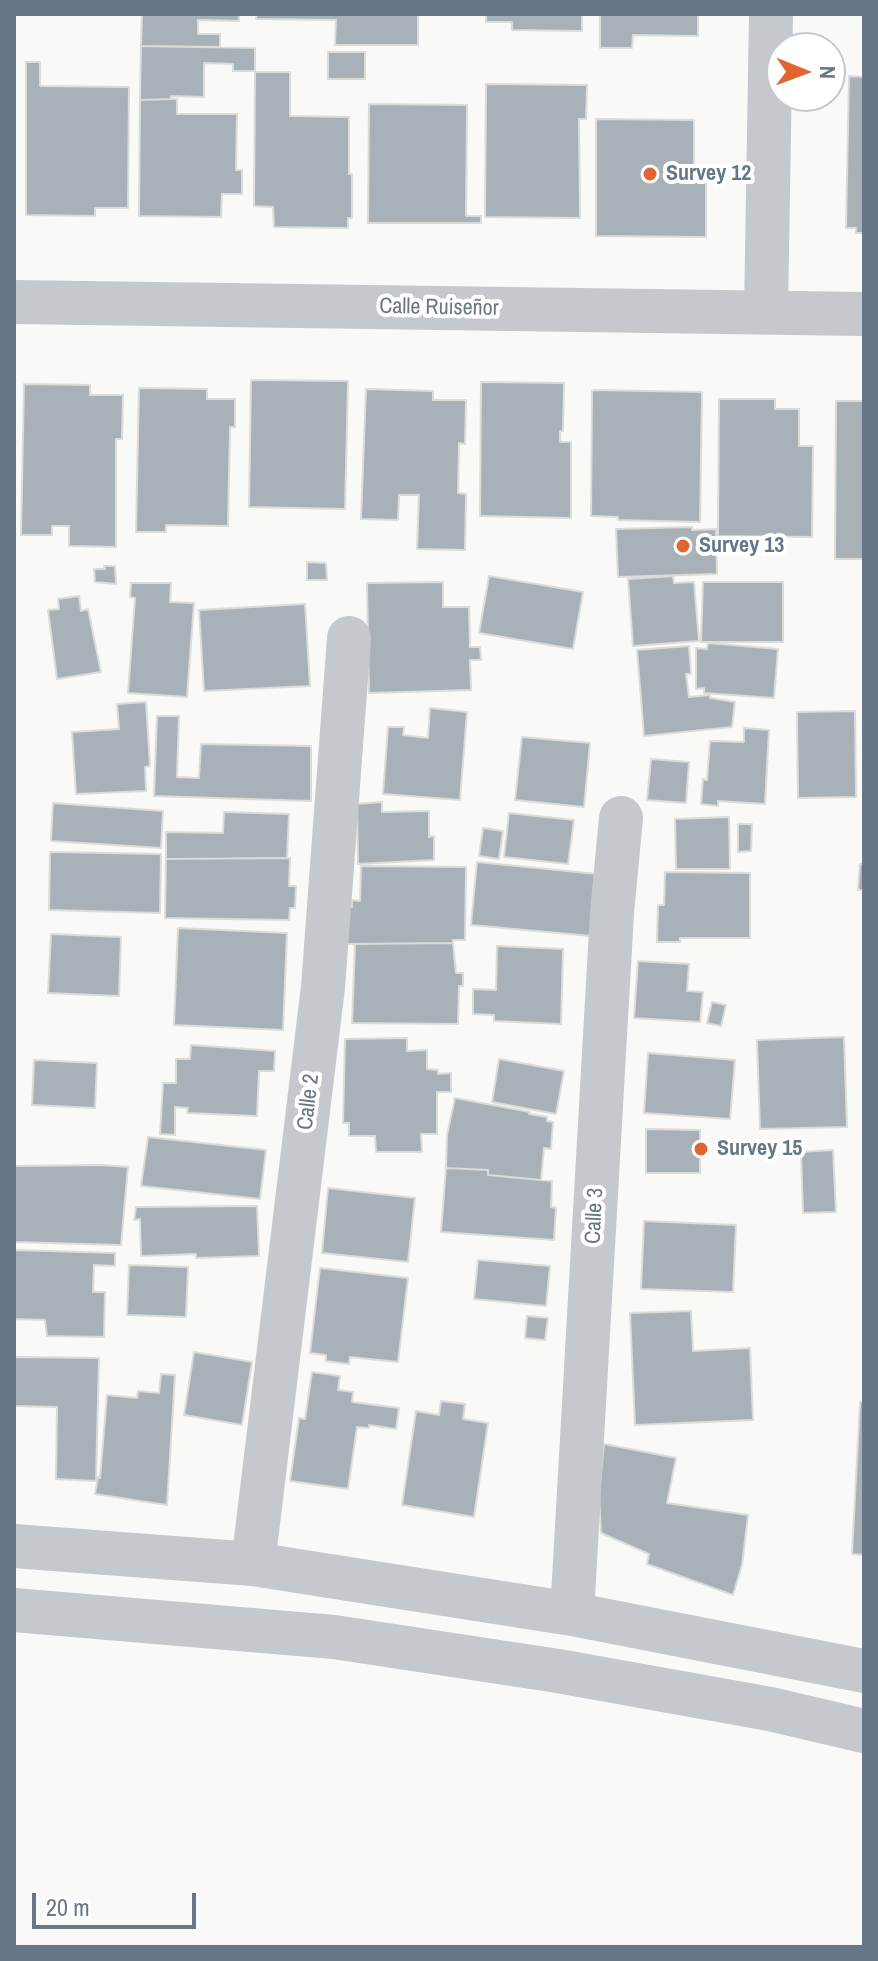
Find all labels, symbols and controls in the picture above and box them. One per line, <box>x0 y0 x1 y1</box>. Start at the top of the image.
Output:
north arrow <box>766 32 846 112</box>
text: N <box>813 66 843 79</box>
place label: Survey 12 <box>666 161 751 187</box>
marker: Survey 12 <box>641 165 659 183</box>
street label: Calle Ruiseñor <box>379 294 499 322</box>
place label: Survey 13 <box>699 533 784 559</box>
marker: Survey 13 <box>674 537 692 555</box>
street label: Calle 2 <box>292 1073 326 1131</box>
place label: Survey 15 <box>717 1136 802 1162</box>
marker: Survey 15 <box>692 1140 710 1158</box>
street label: Calle 3 <box>580 1187 610 1245</box>
scale bar <box>36 1877 200 1927</box>
text: 20 m <box>46 1891 90 1923</box>

